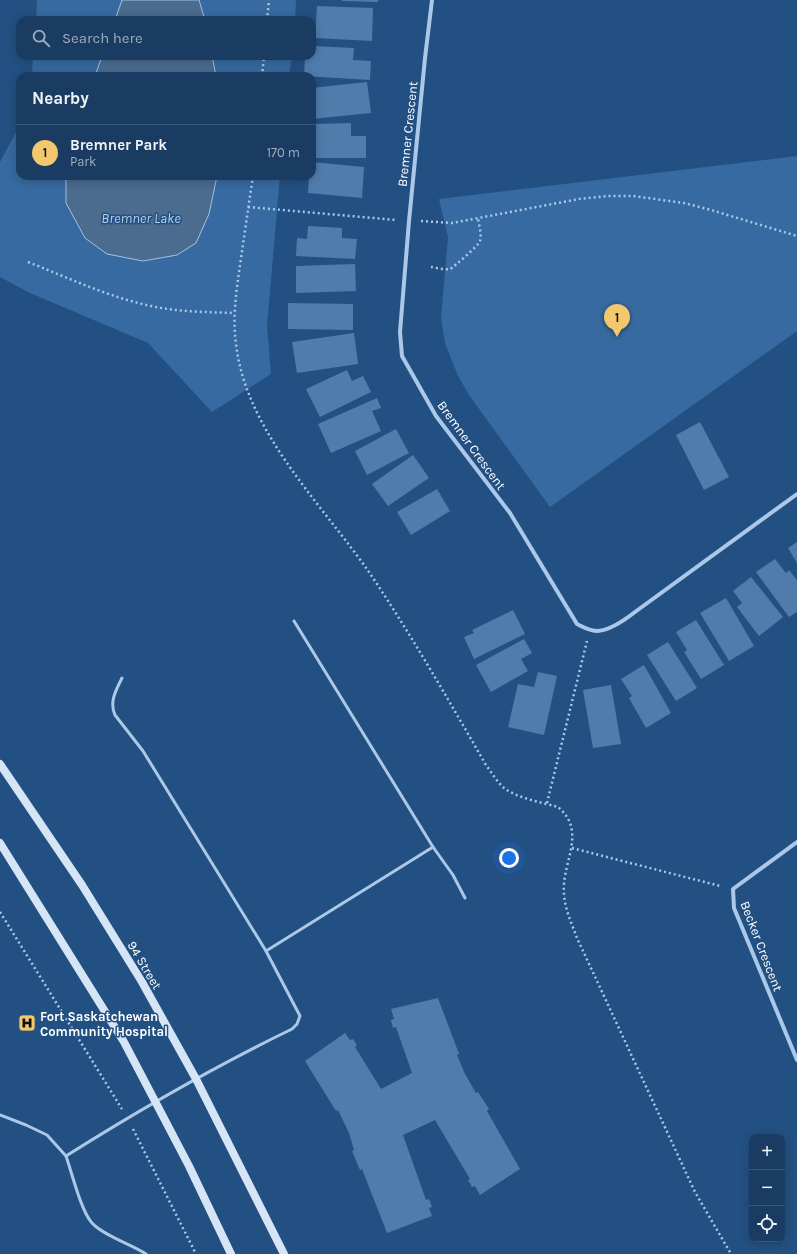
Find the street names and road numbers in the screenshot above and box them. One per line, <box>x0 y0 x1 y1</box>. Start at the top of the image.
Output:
street label: Bremner Crescent <box>394 80 421 188</box>
street label: Bremner Crescent <box>434 398 509 493</box>
street label: Becker Crescent <box>737 899 786 994</box>
street label: 94 Street <box>124 938 165 992</box>

